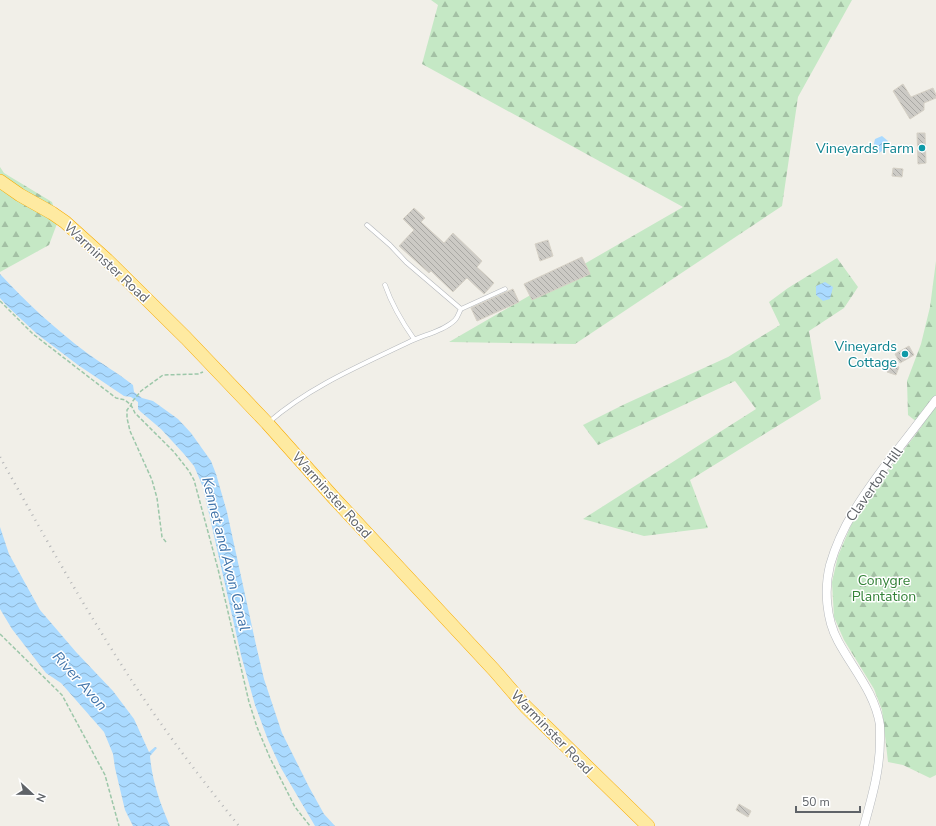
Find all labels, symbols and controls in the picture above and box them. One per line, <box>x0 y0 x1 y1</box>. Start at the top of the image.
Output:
place label: Vineyards Farm <box>815 139 914 158</box>
marker: Vineyards Farm <box>917 143 927 153</box>
street label: Warminster Road <box>60 218 153 307</box>
place label: Vineyards Cottage <box>834 337 897 372</box>
marker: Vineyards Cottage <box>900 349 910 359</box>
street label: Claverton Hill <box>842 442 908 525</box>
street label: Warminster Road <box>288 448 376 543</box>
water label: Kennet and Avon Canal <box>197 475 255 633</box>
park label: Conygre Plantation <box>852 571 916 606</box>
water label: River Avon <box>48 647 112 715</box>
street label: Warminster Road <box>506 686 597 779</box>
north arrow <box>12 774 52 814</box>
scale bar <box>796 788 860 814</box>
text: N <box>32 791 49 804</box>
text: 50 m <box>802 794 830 810</box>

